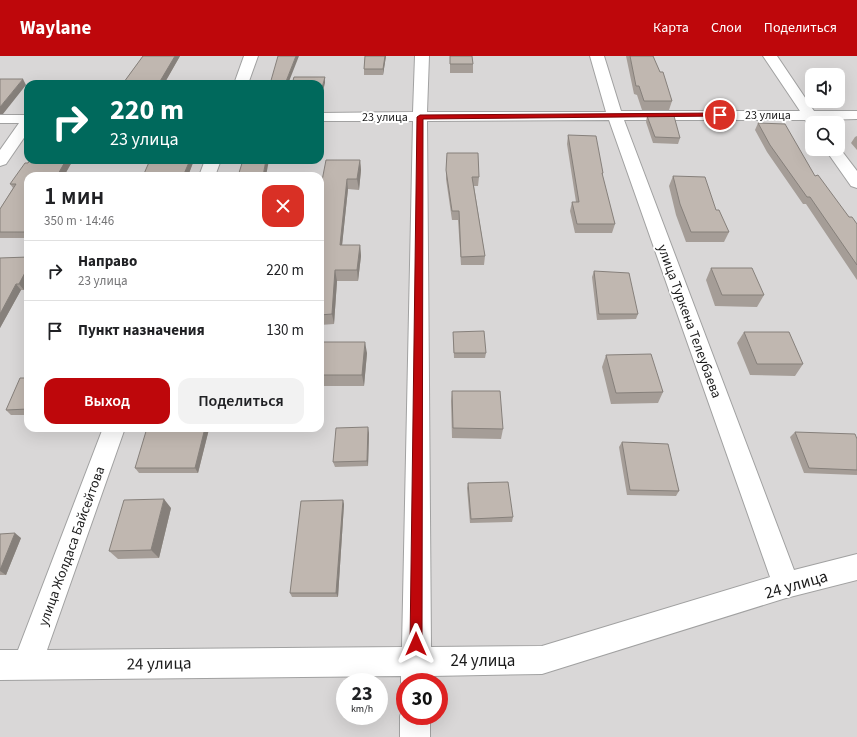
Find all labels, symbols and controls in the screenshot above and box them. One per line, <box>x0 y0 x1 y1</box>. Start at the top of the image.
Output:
text: Waylane <box>20 15 91 42</box>
text: Карта <box>653 18 689 38</box>
text: Слои <box>711 18 742 38</box>
text: Поделиться <box>764 18 837 38</box>
map controls <box>805 68 845 156</box>
button: sound <box>805 68 845 108</box>
text: 220 m <box>110 90 184 130</box>
icon: right <box>44 96 96 148</box>
pin <box>703 98 737 132</box>
icon: arrive <box>709 104 731 126</box>
street label: 23 улица <box>745 107 791 124</box>
street label: 23 улица <box>362 109 408 126</box>
button: search <box>805 116 845 156</box>
text: 23 улица <box>110 127 179 152</box>
text: 1 мин <box>44 179 104 214</box>
button: close <box>262 185 304 227</box>
text: 350 m · 14:46 <box>44 212 114 230</box>
street label: улица Туркена Телеубаева <box>652 242 726 401</box>
text: Направо <box>78 251 137 272</box>
icon: right <box>44 260 66 282</box>
text: 220 m <box>266 260 304 281</box>
text: 23 улица <box>78 272 128 290</box>
icon: arrive <box>44 320 66 342</box>
text: Пункт назначения <box>78 320 205 341</box>
text: 130 m <box>266 320 304 341</box>
button: Выход <box>44 378 170 424</box>
button: Поделиться <box>178 378 304 424</box>
street label: улица Жолдаса Байсейтова <box>34 464 110 629</box>
street label: 24 улица <box>762 564 831 605</box>
position arrow <box>395 623 437 665</box>
street label: 24 улица <box>451 649 515 673</box>
street label: 24 улица <box>126 651 192 677</box>
speed limit sign: 30 <box>396 673 448 725</box>
text: 23 <box>351 680 373 708</box>
text: km/h <box>351 702 373 716</box>

